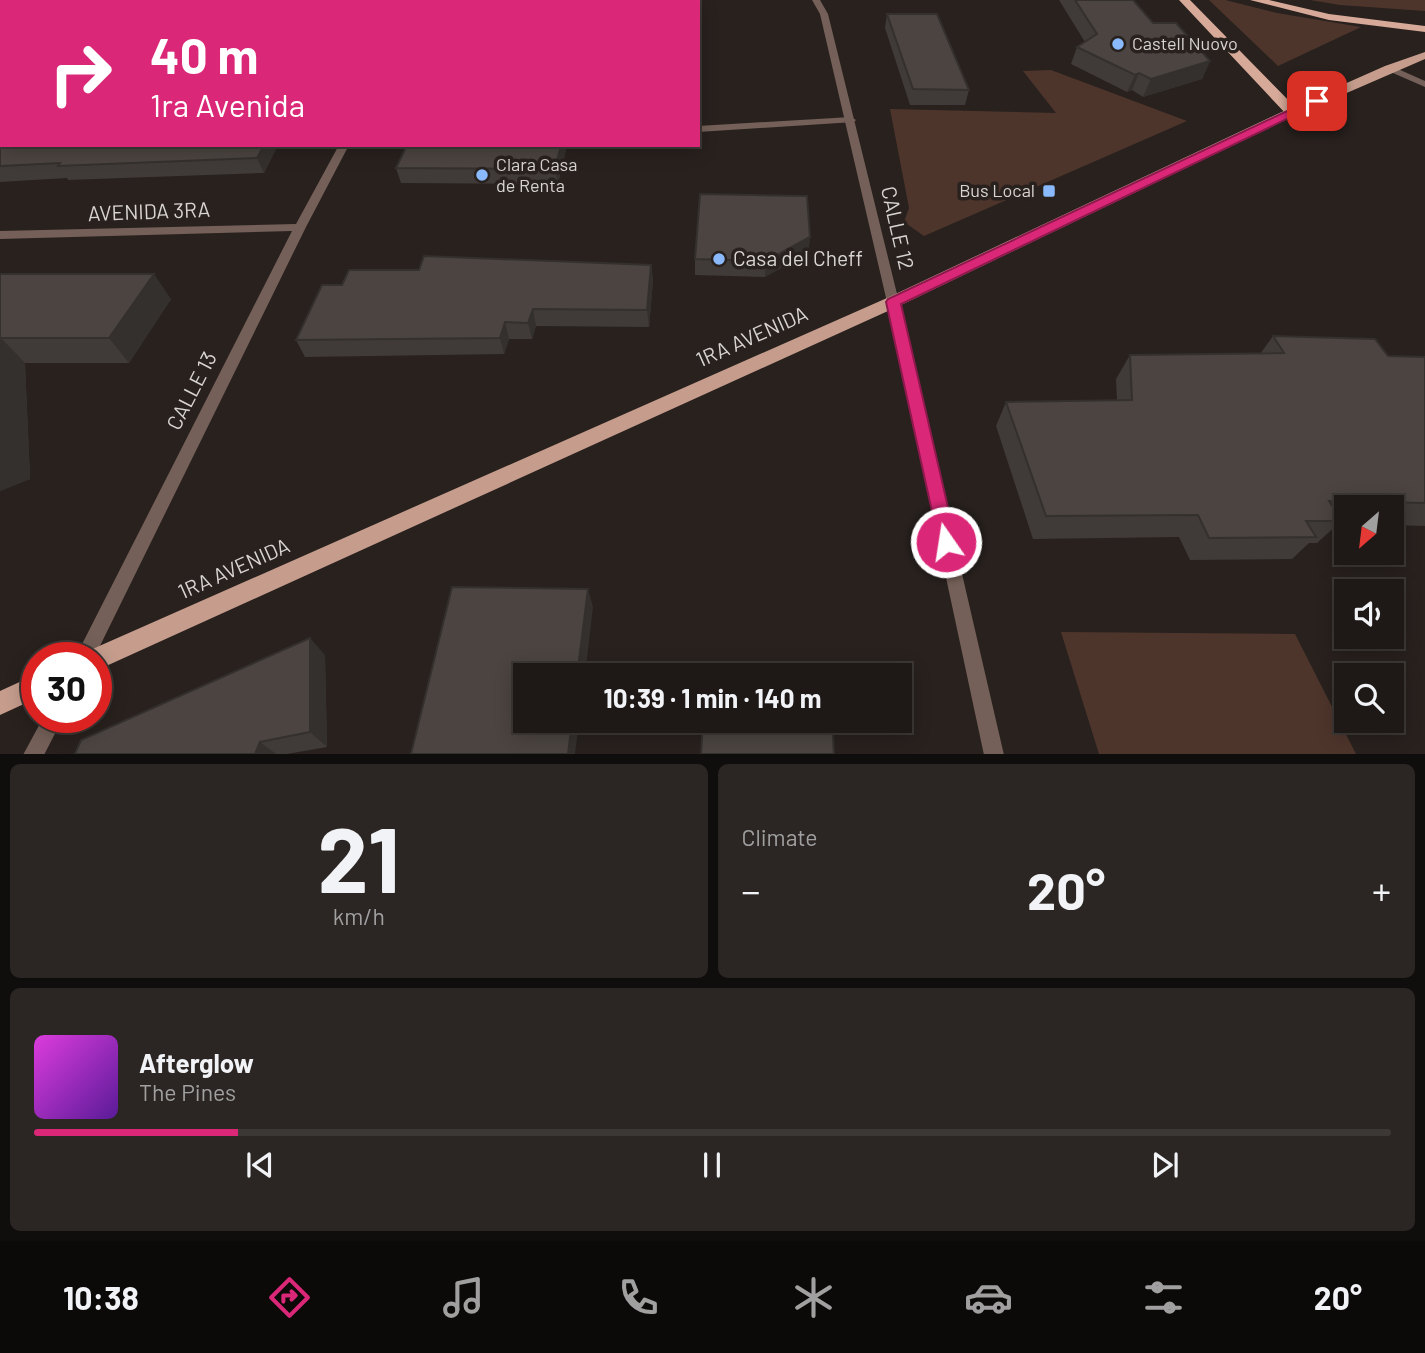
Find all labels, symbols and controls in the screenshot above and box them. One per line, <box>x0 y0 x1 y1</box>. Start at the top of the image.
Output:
text: 40 m <box>150 25 258 84</box>
icon: right <box>35 28 126 119</box>
place label: Castell Nuovo <box>1132 32 1238 54</box>
marker: Castell Nuovo <box>1110 36 1126 52</box>
pin <box>1287 71 1347 131</box>
icon: arrive <box>1298 82 1336 120</box>
text: 1ra Avenida <box>150 85 305 123</box>
place label: Clara Casa de Renta <box>496 153 577 196</box>
marker: Clara Casa de Renta <box>474 167 490 183</box>
place label: Bus Local <box>959 179 1035 201</box>
marker: Bus Local <box>1041 183 1057 199</box>
street label: CALLE 12 <box>877 184 920 272</box>
street label: AVENIDA 3RA <box>87 196 211 225</box>
place label: Casa del Cheff <box>733 245 863 270</box>
marker: Casa del Cheff <box>711 251 727 267</box>
street label: 1RA AVENIDA <box>692 300 811 371</box>
street label: CALLE 13 <box>160 347 221 434</box>
north arrow <box>1334 495 1404 565</box>
map controls <box>1334 495 1404 733</box>
position arrow <box>909 505 983 579</box>
street label: 1RA AVENIDA <box>174 532 293 603</box>
button: sound <box>1334 579 1404 649</box>
speed limit sign: 30 <box>21 642 112 733</box>
button: search <box>1334 663 1404 733</box>
text: 10:39 · 1 min · 140 m <box>604 682 821 713</box>
text: 21 <box>317 802 400 911</box>
text: Climate <box>742 823 818 851</box>
text: 20° <box>1027 858 1105 920</box>
text: − <box>742 867 761 913</box>
text: + <box>1372 867 1391 913</box>
text: km/h <box>333 902 385 930</box>
text: Afterglow <box>139 1047 254 1078</box>
text: The Pines <box>139 1078 236 1106</box>
icon: previous <box>241 1146 279 1184</box>
icon: pause <box>693 1146 731 1184</box>
icon: next <box>1146 1146 1184 1184</box>
icon: directions <box>265 1273 314 1322</box>
icon: music <box>439 1273 488 1322</box>
icon: phone <box>614 1273 663 1322</box>
icon: climate <box>789 1273 838 1322</box>
icon: car <box>964 1273 1013 1322</box>
icon: filters <box>1139 1273 1188 1322</box>
text: 10:38 <box>63 1278 139 1316</box>
text: 20° <box>1314 1278 1362 1316</box>

